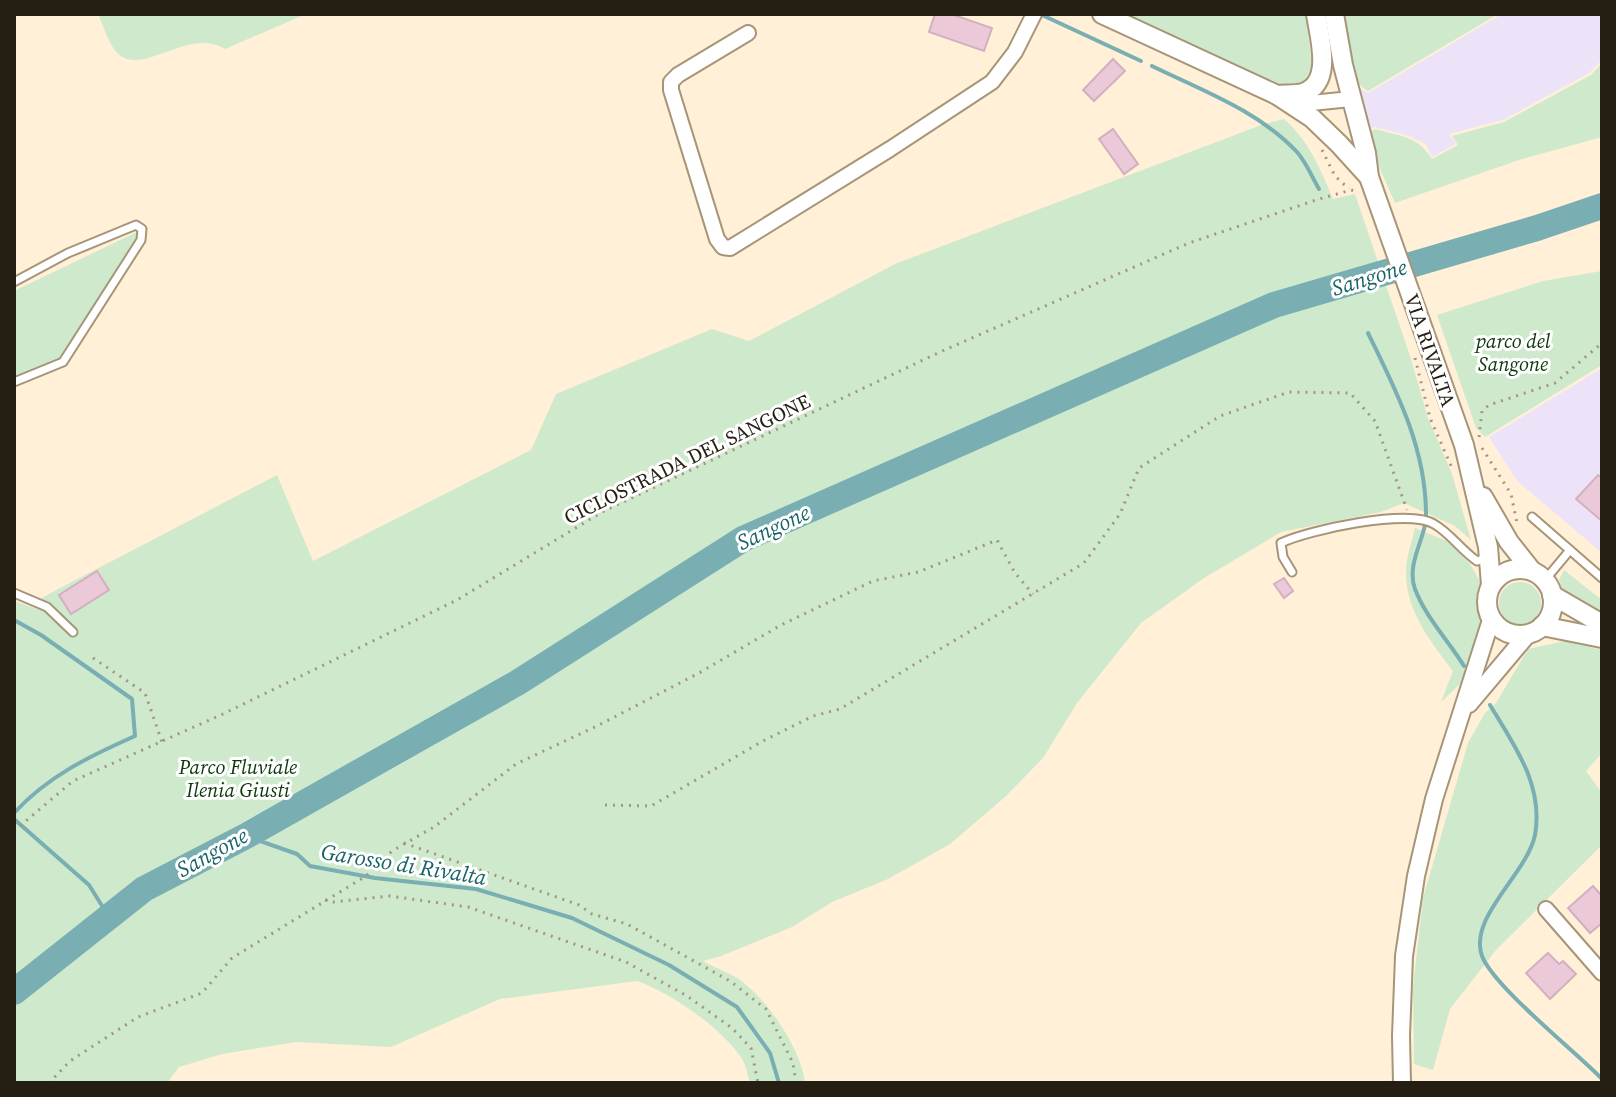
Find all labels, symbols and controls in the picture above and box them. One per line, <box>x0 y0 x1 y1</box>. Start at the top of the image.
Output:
water label: Sangone <box>1328 251 1410 303</box>
street label: VIA RIVALTA <box>1398 290 1463 411</box>
park label: parco del Sangone <box>1474 327 1551 378</box>
street label: CICLOSTRADA DEL SANGONE <box>559 387 815 531</box>
water label: Sangone <box>732 497 814 557</box>
park label: Parco Fluviale Ilenia Giusti <box>178 753 297 804</box>
water label: Sangone <box>171 820 253 884</box>
water label: Garosso di Rivalta <box>319 836 489 892</box>

